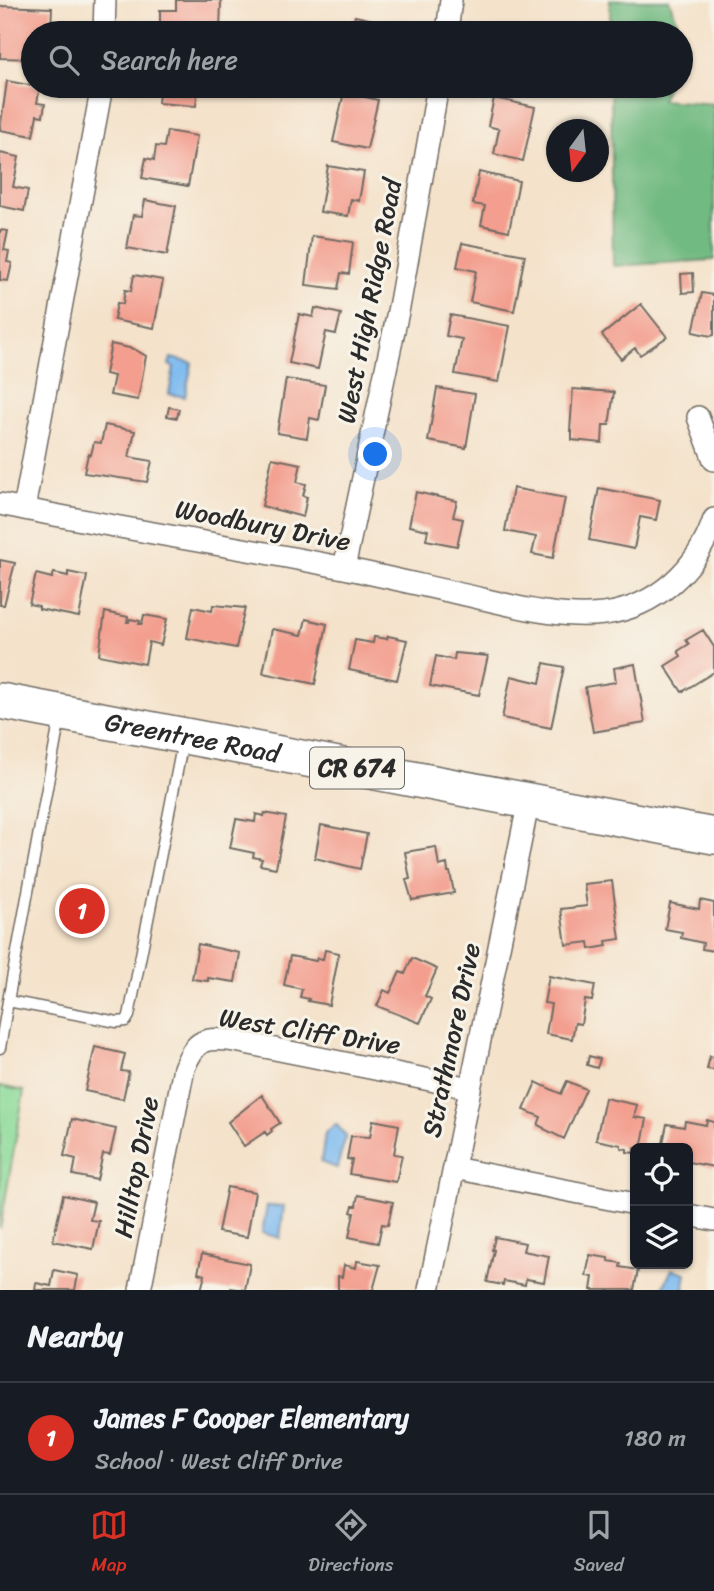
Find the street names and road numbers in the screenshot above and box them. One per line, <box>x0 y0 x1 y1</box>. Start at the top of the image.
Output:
street label: West High Ridge Road <box>323 173 416 427</box>
street label: Woodbury Drive <box>171 485 355 565</box>
street label: Greentree Road <box>101 698 286 777</box>
road number: CR 674 <box>310 748 404 788</box>
street label: Strathmore Drive <box>408 939 494 1141</box>
street label: West Cliff Drive <box>216 994 404 1068</box>
street label: Hilltop Drive <box>100 1092 172 1242</box>

